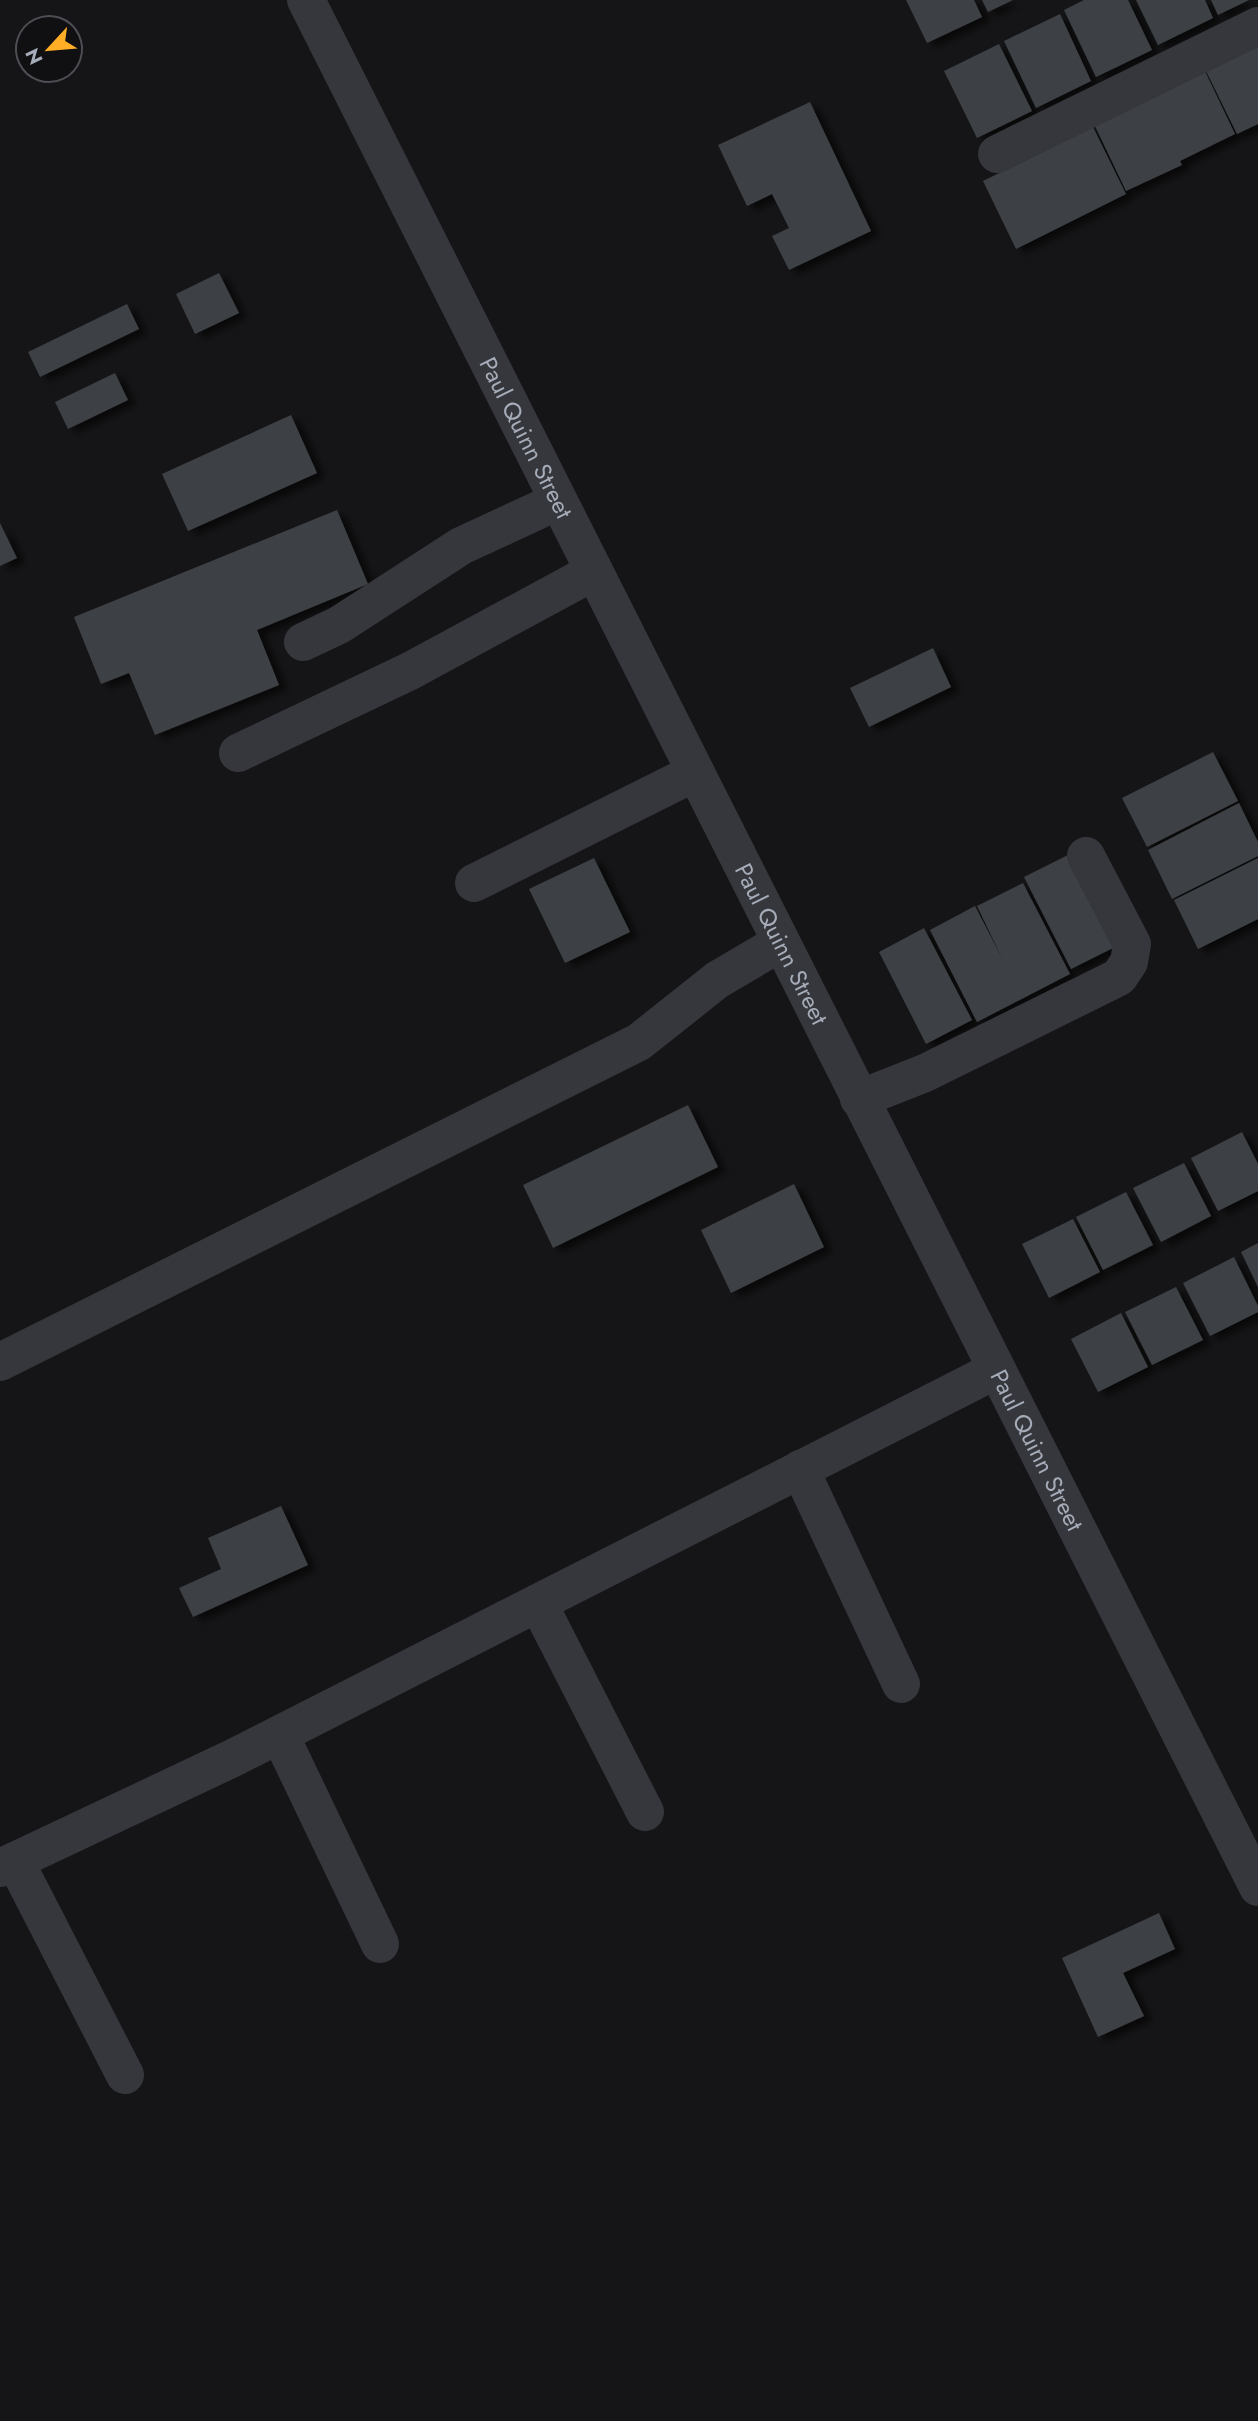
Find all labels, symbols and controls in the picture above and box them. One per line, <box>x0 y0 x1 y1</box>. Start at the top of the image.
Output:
north arrow <box>14 14 84 84</box>
text: N <box>19 44 50 69</box>
street label: Paul Quinn Street <box>471 351 582 525</box>
street label: Paul Quinn Street <box>727 857 838 1031</box>
street label: Paul Quinn Street <box>982 1363 1093 1537</box>

